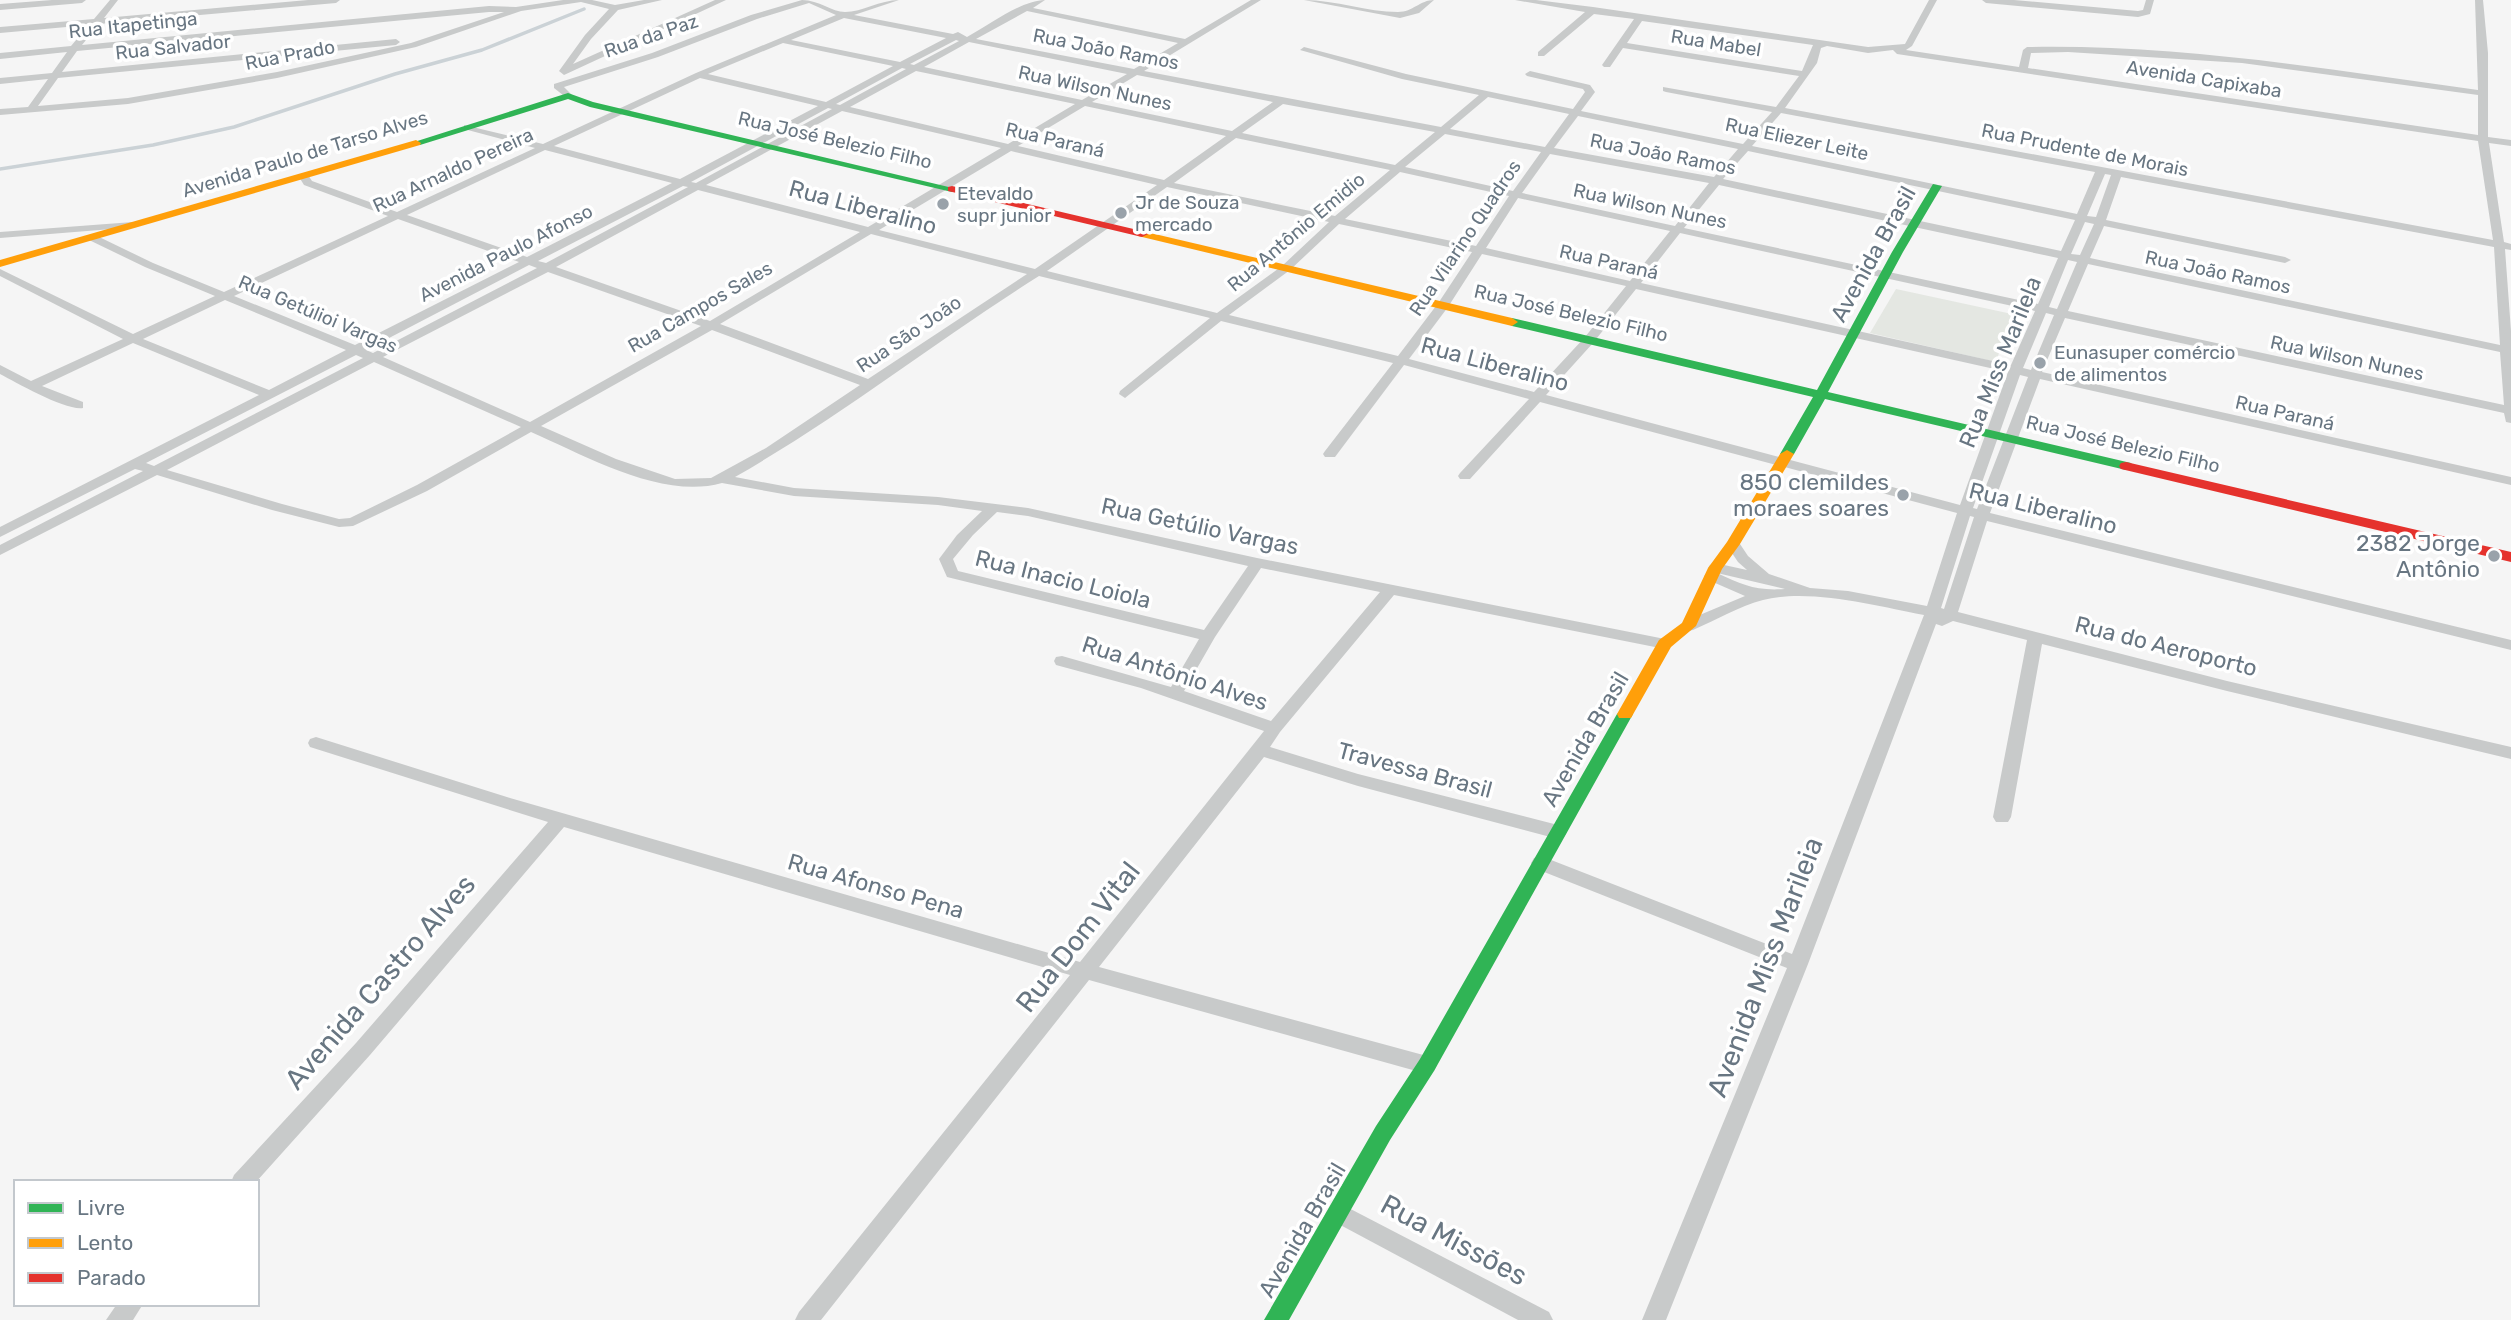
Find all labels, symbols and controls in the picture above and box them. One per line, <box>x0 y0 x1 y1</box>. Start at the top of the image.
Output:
street label: Rua Itapetinga <box>67 7 199 43</box>
street label: Rua da Paz <box>601 9 701 63</box>
street label: Rua João Ramos <box>1031 24 1181 74</box>
street label: Rua Mabel <box>1669 25 1763 61</box>
street label: Rua Salvador <box>114 29 233 65</box>
street label: Rua Prado <box>243 35 337 75</box>
street label: Avenida Capixaba <box>2125 55 2283 103</box>
street label: Rua Wilson Nunes <box>1016 60 1174 116</box>
street label: Avenida Paulo de Tarso Alves <box>180 106 430 202</box>
street label: Rua José Belezio Filho <box>736 107 934 173</box>
street label: Rua Eliezer Leite <box>1723 113 1871 165</box>
street label: Rua Paraná <box>1003 117 1107 163</box>
street label: Rua Prudente de Morais <box>1980 119 2190 181</box>
street label: Rua Arnaldo Pereira <box>369 123 537 217</box>
street label: Rua João Ramos <box>1588 129 1738 179</box>
street label: Rua Vilarino Quadros <box>1404 156 1526 320</box>
street label: Rua Antônio Emidio <box>1223 168 1369 296</box>
street label: Rua Liberalino <box>786 174 940 240</box>
street label: Rua Wilson Nunes <box>1571 178 1729 234</box>
street label: Avenida Brasil <box>1824 181 1922 327</box>
place label: Etevaldo supr junior <box>957 182 1052 227</box>
place label: Jr de Souza mercado <box>1135 191 1239 236</box>
marker: Etevaldo supr junior <box>935 196 951 212</box>
street label: Avenida Paulo Afonso <box>415 199 597 307</box>
marker: Jr de Souza mercado <box>1113 205 1129 221</box>
street label: Rua Paraná <box>1557 239 1661 285</box>
street label: Rua João Ramos <box>2143 245 2293 299</box>
street label: Rua Campos Sales <box>624 256 776 358</box>
street label: Rua Getúlioi Vargas <box>235 270 401 358</box>
street label: Rua Miss Marilela <box>1953 272 2047 452</box>
street label: Rua José Belezio Filho <box>1472 280 1670 346</box>
street label: Rua São João <box>852 291 966 377</box>
street label: Rua Wilson Nunes <box>2268 330 2426 386</box>
street label: Rua Liberalino <box>1418 331 1572 397</box>
place label: Eunasuper comércio de alimentos <box>2054 341 2235 386</box>
marker: Eunasuper comércio de alimentos <box>2032 355 2048 371</box>
street label: Rua Paraná <box>2233 390 2337 436</box>
street label: Rua José Belezio Filho <box>2024 411 2222 477</box>
place label: 850 clemildes moraes soares <box>1733 468 1889 522</box>
street label: Rua Liberalino <box>1966 476 2120 540</box>
marker: 850 clemildes moraes soares <box>1895 487 1911 503</box>
street label: Rua Getúlio Vargas <box>1099 491 1301 561</box>
place label: 2382 Jorge Antônio <box>2356 529 2480 583</box>
street label: Rua Inacio Loiola <box>972 544 1154 614</box>
marker: 2382 Jorge Antônio <box>2486 548 2502 564</box>
street label: Rua do Aeroporto <box>2072 610 2260 682</box>
street label: Rua Antônio Alves <box>1079 630 1271 716</box>
street label: Avenida Brasil <box>1535 667 1635 811</box>
street label: Travessa Brasil <box>1335 736 1495 804</box>
street label: Avenida Miss Marileia <box>1700 832 1830 1102</box>
street label: Rua Afonso Pena <box>785 847 967 925</box>
street label: Rua Dom Vital <box>1009 855 1147 1019</box>
street label: Avenida Castro Alves <box>278 868 482 1096</box>
street label: Avenida Brasil <box>1252 1158 1352 1302</box>
legend <box>14 1180 259 1306</box>
street label: Rua Missões <box>1375 1188 1533 1292</box>
text: Livre <box>77 1195 125 1220</box>
text: Lento <box>77 1230 133 1255</box>
text: Parado <box>77 1265 146 1290</box>

